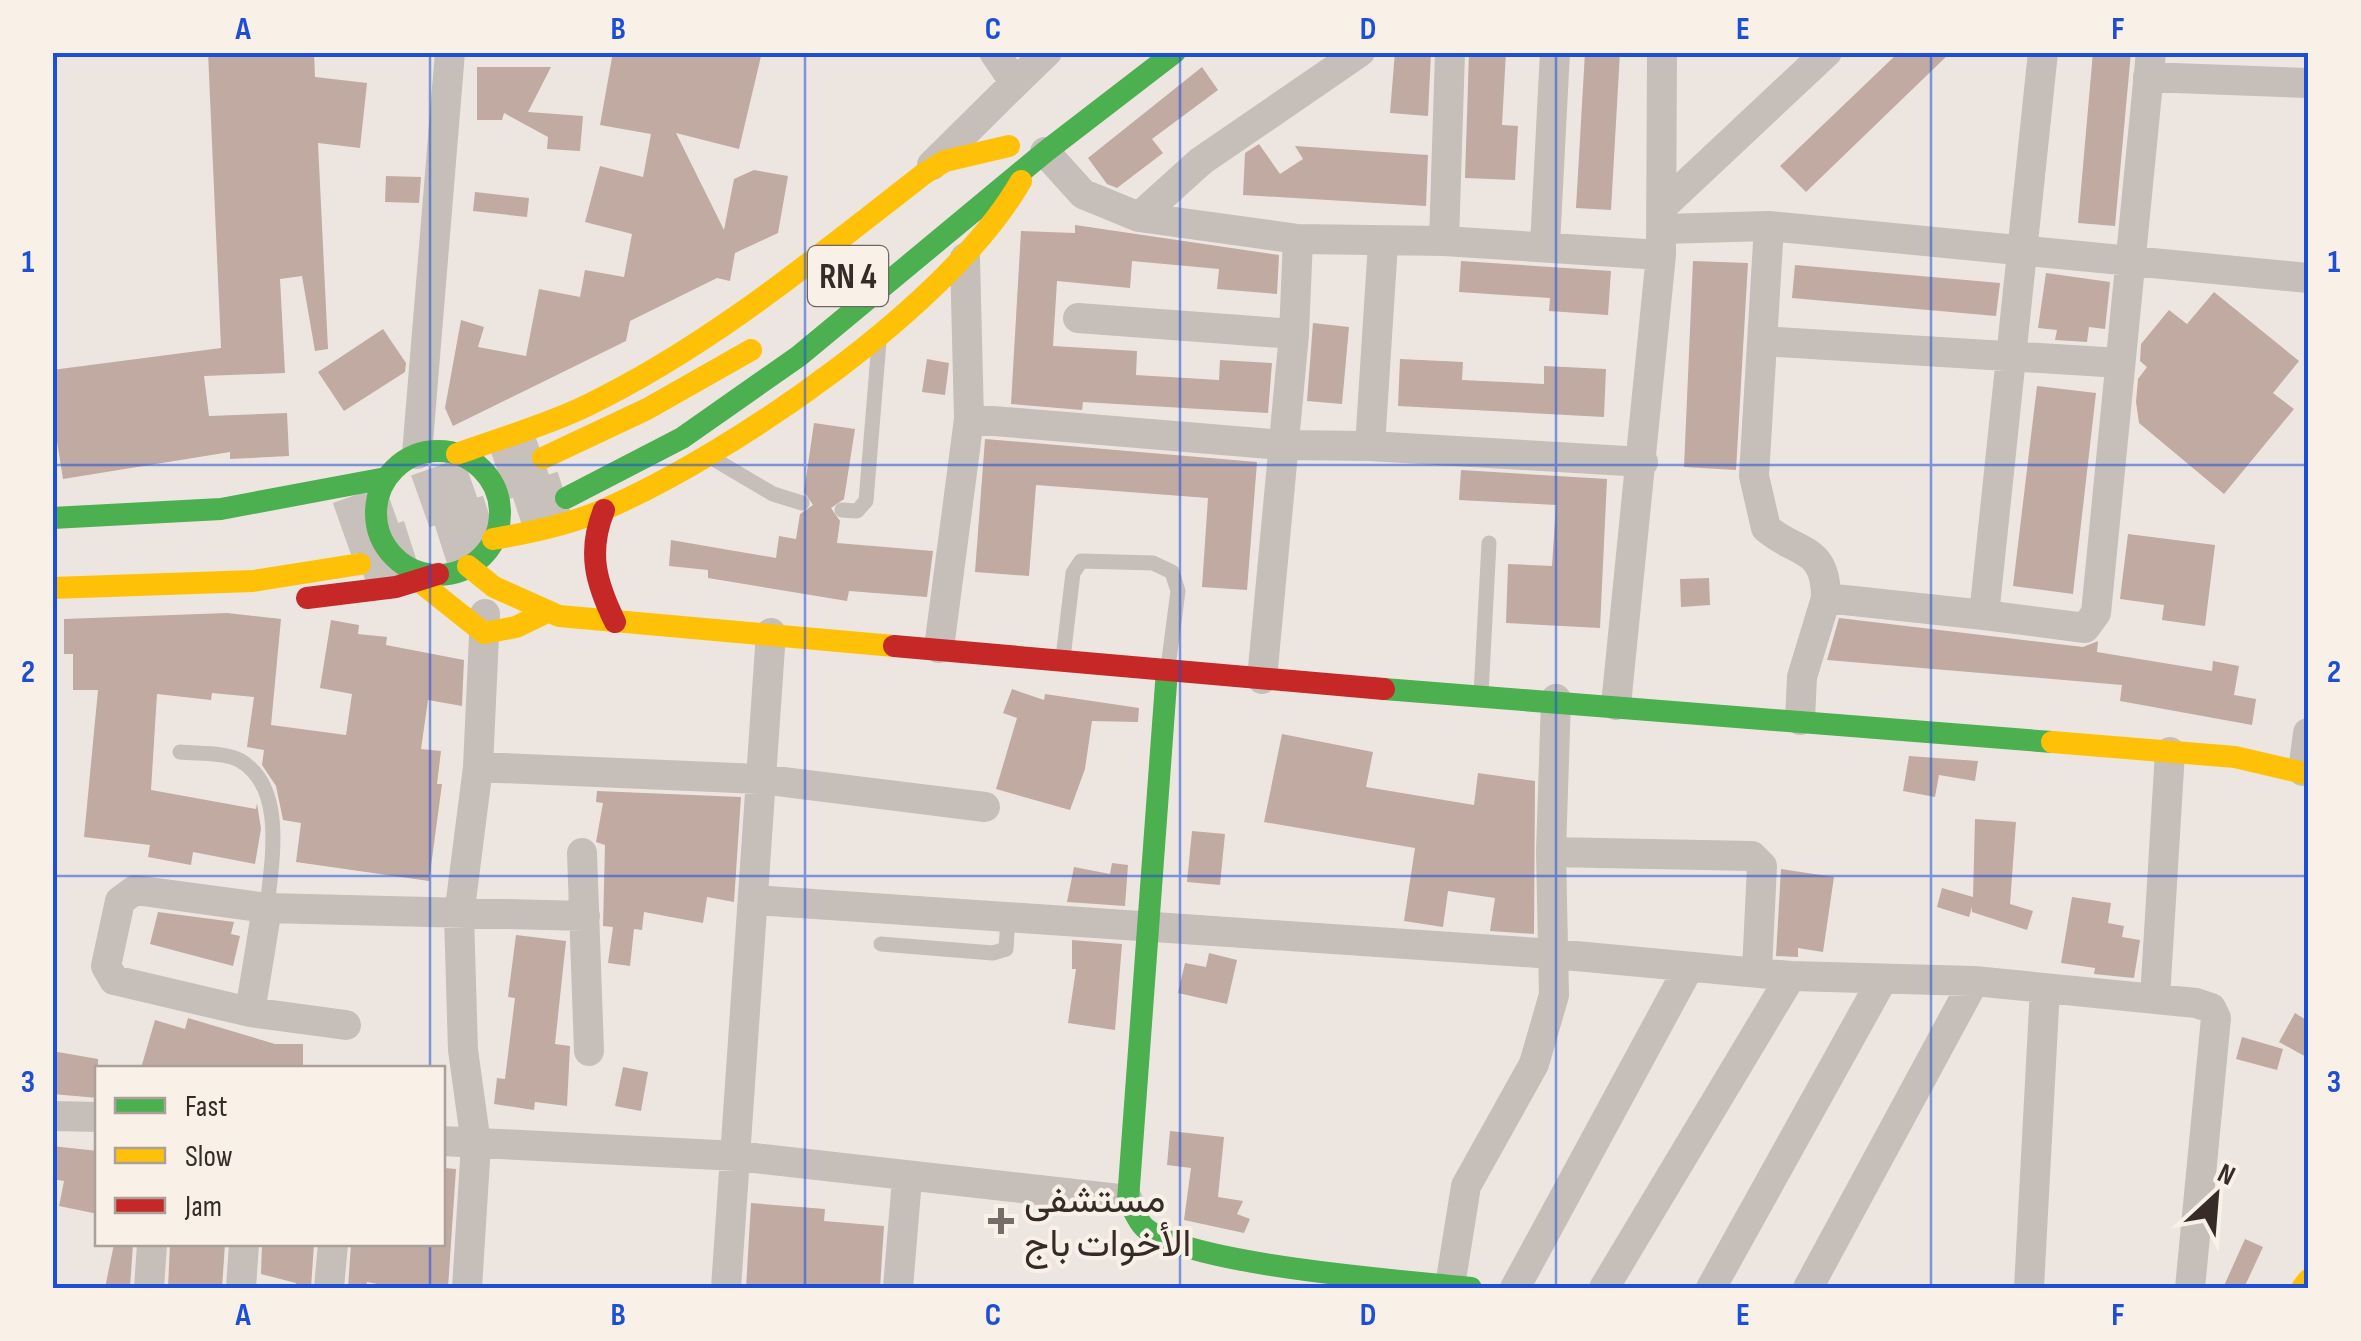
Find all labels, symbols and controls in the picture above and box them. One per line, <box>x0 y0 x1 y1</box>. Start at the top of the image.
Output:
text: A <box>234 10 251 49</box>
text: B <box>610 10 626 49</box>
text: C <box>985 10 1001 49</box>
text: D <box>1360 10 1376 49</box>
text: E <box>1736 10 1750 49</box>
text: F <box>2111 10 2125 49</box>
text: 1 <box>22 243 35 282</box>
text: 1 <box>2328 243 2341 282</box>
road number: RN 4 <box>808 246 888 306</box>
text: 2 <box>21 653 35 692</box>
text: 2 <box>2327 653 2341 692</box>
text: 3 <box>21 1063 35 1102</box>
text: 3 <box>2327 1063 2341 1102</box>
legend <box>95 1066 445 1246</box>
text: Fast <box>185 1089 227 1125</box>
text: Slow <box>185 1139 233 1175</box>
north arrow <box>2166 1146 2266 1246</box>
text: N <box>2212 1157 2240 1193</box>
place label: مستشفى الأخوات باج <box>1024 1178 1191 1269</box>
text: Jam <box>184 1189 222 1225</box>
marker: مستشفى الأخوات باج <box>988 1208 1014 1234</box>
text: A <box>234 1296 251 1335</box>
text: B <box>610 1296 626 1335</box>
text: C <box>985 1296 1001 1335</box>
text: D <box>1360 1296 1376 1335</box>
text: E <box>1736 1296 1750 1335</box>
text: F <box>2111 1296 2125 1335</box>

